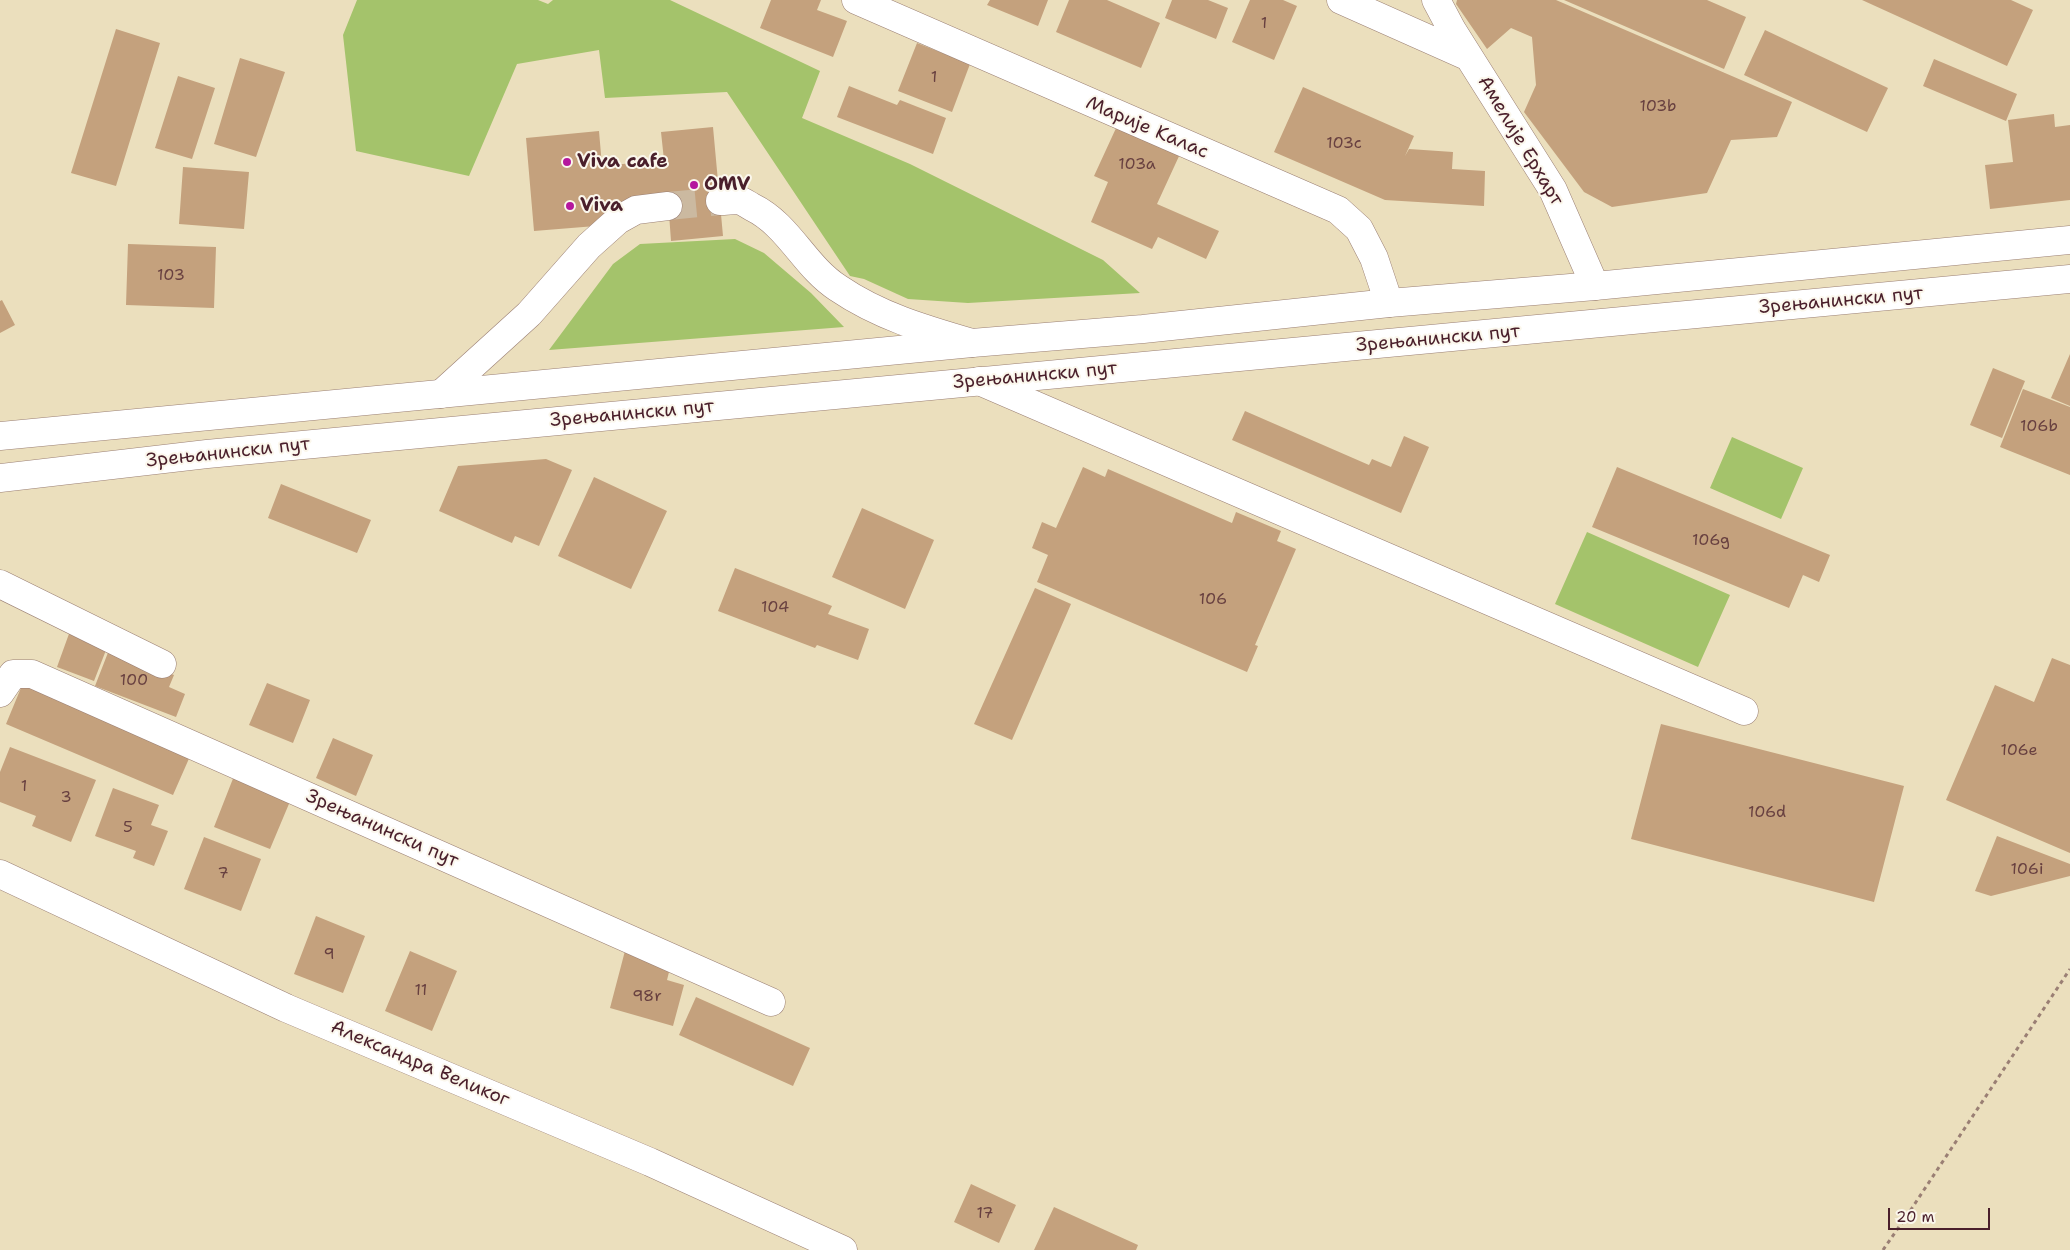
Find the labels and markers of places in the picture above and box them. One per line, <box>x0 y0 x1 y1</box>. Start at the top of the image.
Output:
place label: Viva cafe <box>577 151 668 173</box>
marker: Viva cafe <box>561 156 573 168</box>
place label: OMV <box>704 174 750 196</box>
marker: OMV <box>688 179 700 191</box>
place label: Viva <box>580 195 623 217</box>
marker: Viva <box>564 200 576 212</box>

